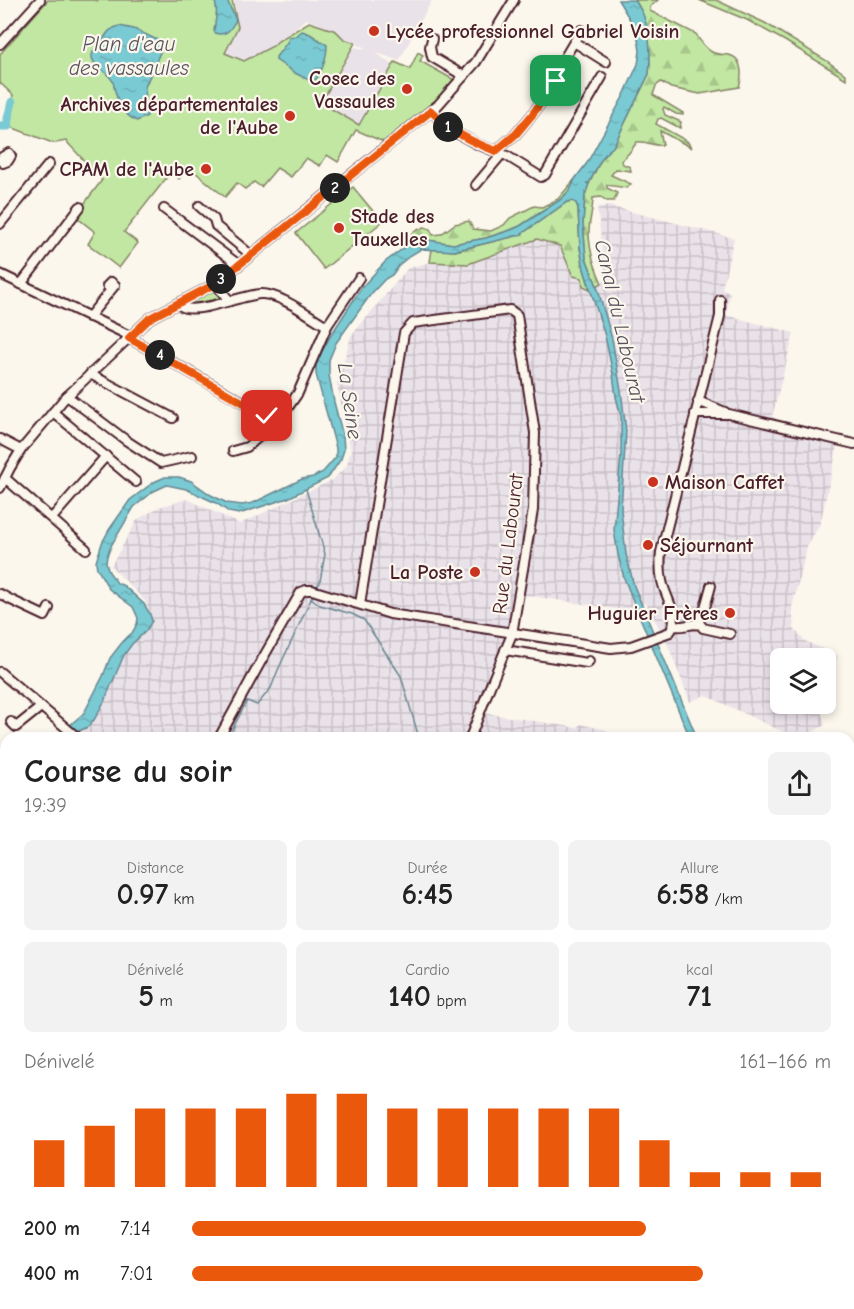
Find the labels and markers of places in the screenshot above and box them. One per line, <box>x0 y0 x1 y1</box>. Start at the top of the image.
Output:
place label: Lycée professionnel Gabriel Voisin <box>386 20 679 43</box>
marker: Lycée professionnel Gabriel Voisin <box>367 24 381 38</box>
pin <box>530 55 581 106</box>
place label: Cosec des Vassaules <box>309 67 395 113</box>
marker: Cosec des Vassaules <box>400 82 414 96</box>
place label: Archives départementales de l'Aube <box>60 93 278 139</box>
marker: Archives départementales de l'Aube <box>283 109 297 123</box>
pin: 1 <box>433 112 463 142</box>
place label: CPAM de l'Aube <box>60 158 194 181</box>
marker: CPAM de l'Aube <box>199 162 213 176</box>
pin: 2 <box>320 173 350 203</box>
place label: Stade des Tauxelles <box>351 205 434 251</box>
marker: Stade des Tauxelles <box>332 221 346 235</box>
pin: 3 <box>206 264 236 294</box>
pin: 4 <box>145 340 175 370</box>
pin <box>241 390 292 441</box>
place label: Maison Caffet <box>665 471 784 494</box>
marker: Maison Caffet <box>646 475 660 489</box>
place label: Séjournant <box>660 534 754 557</box>
marker: Séjournant <box>641 538 655 552</box>
place label: La Poste <box>390 561 463 584</box>
marker: La Poste <box>468 565 482 579</box>
place label: Huguier Frères <box>588 602 718 625</box>
marker: Huguier Frères <box>723 606 737 620</box>

